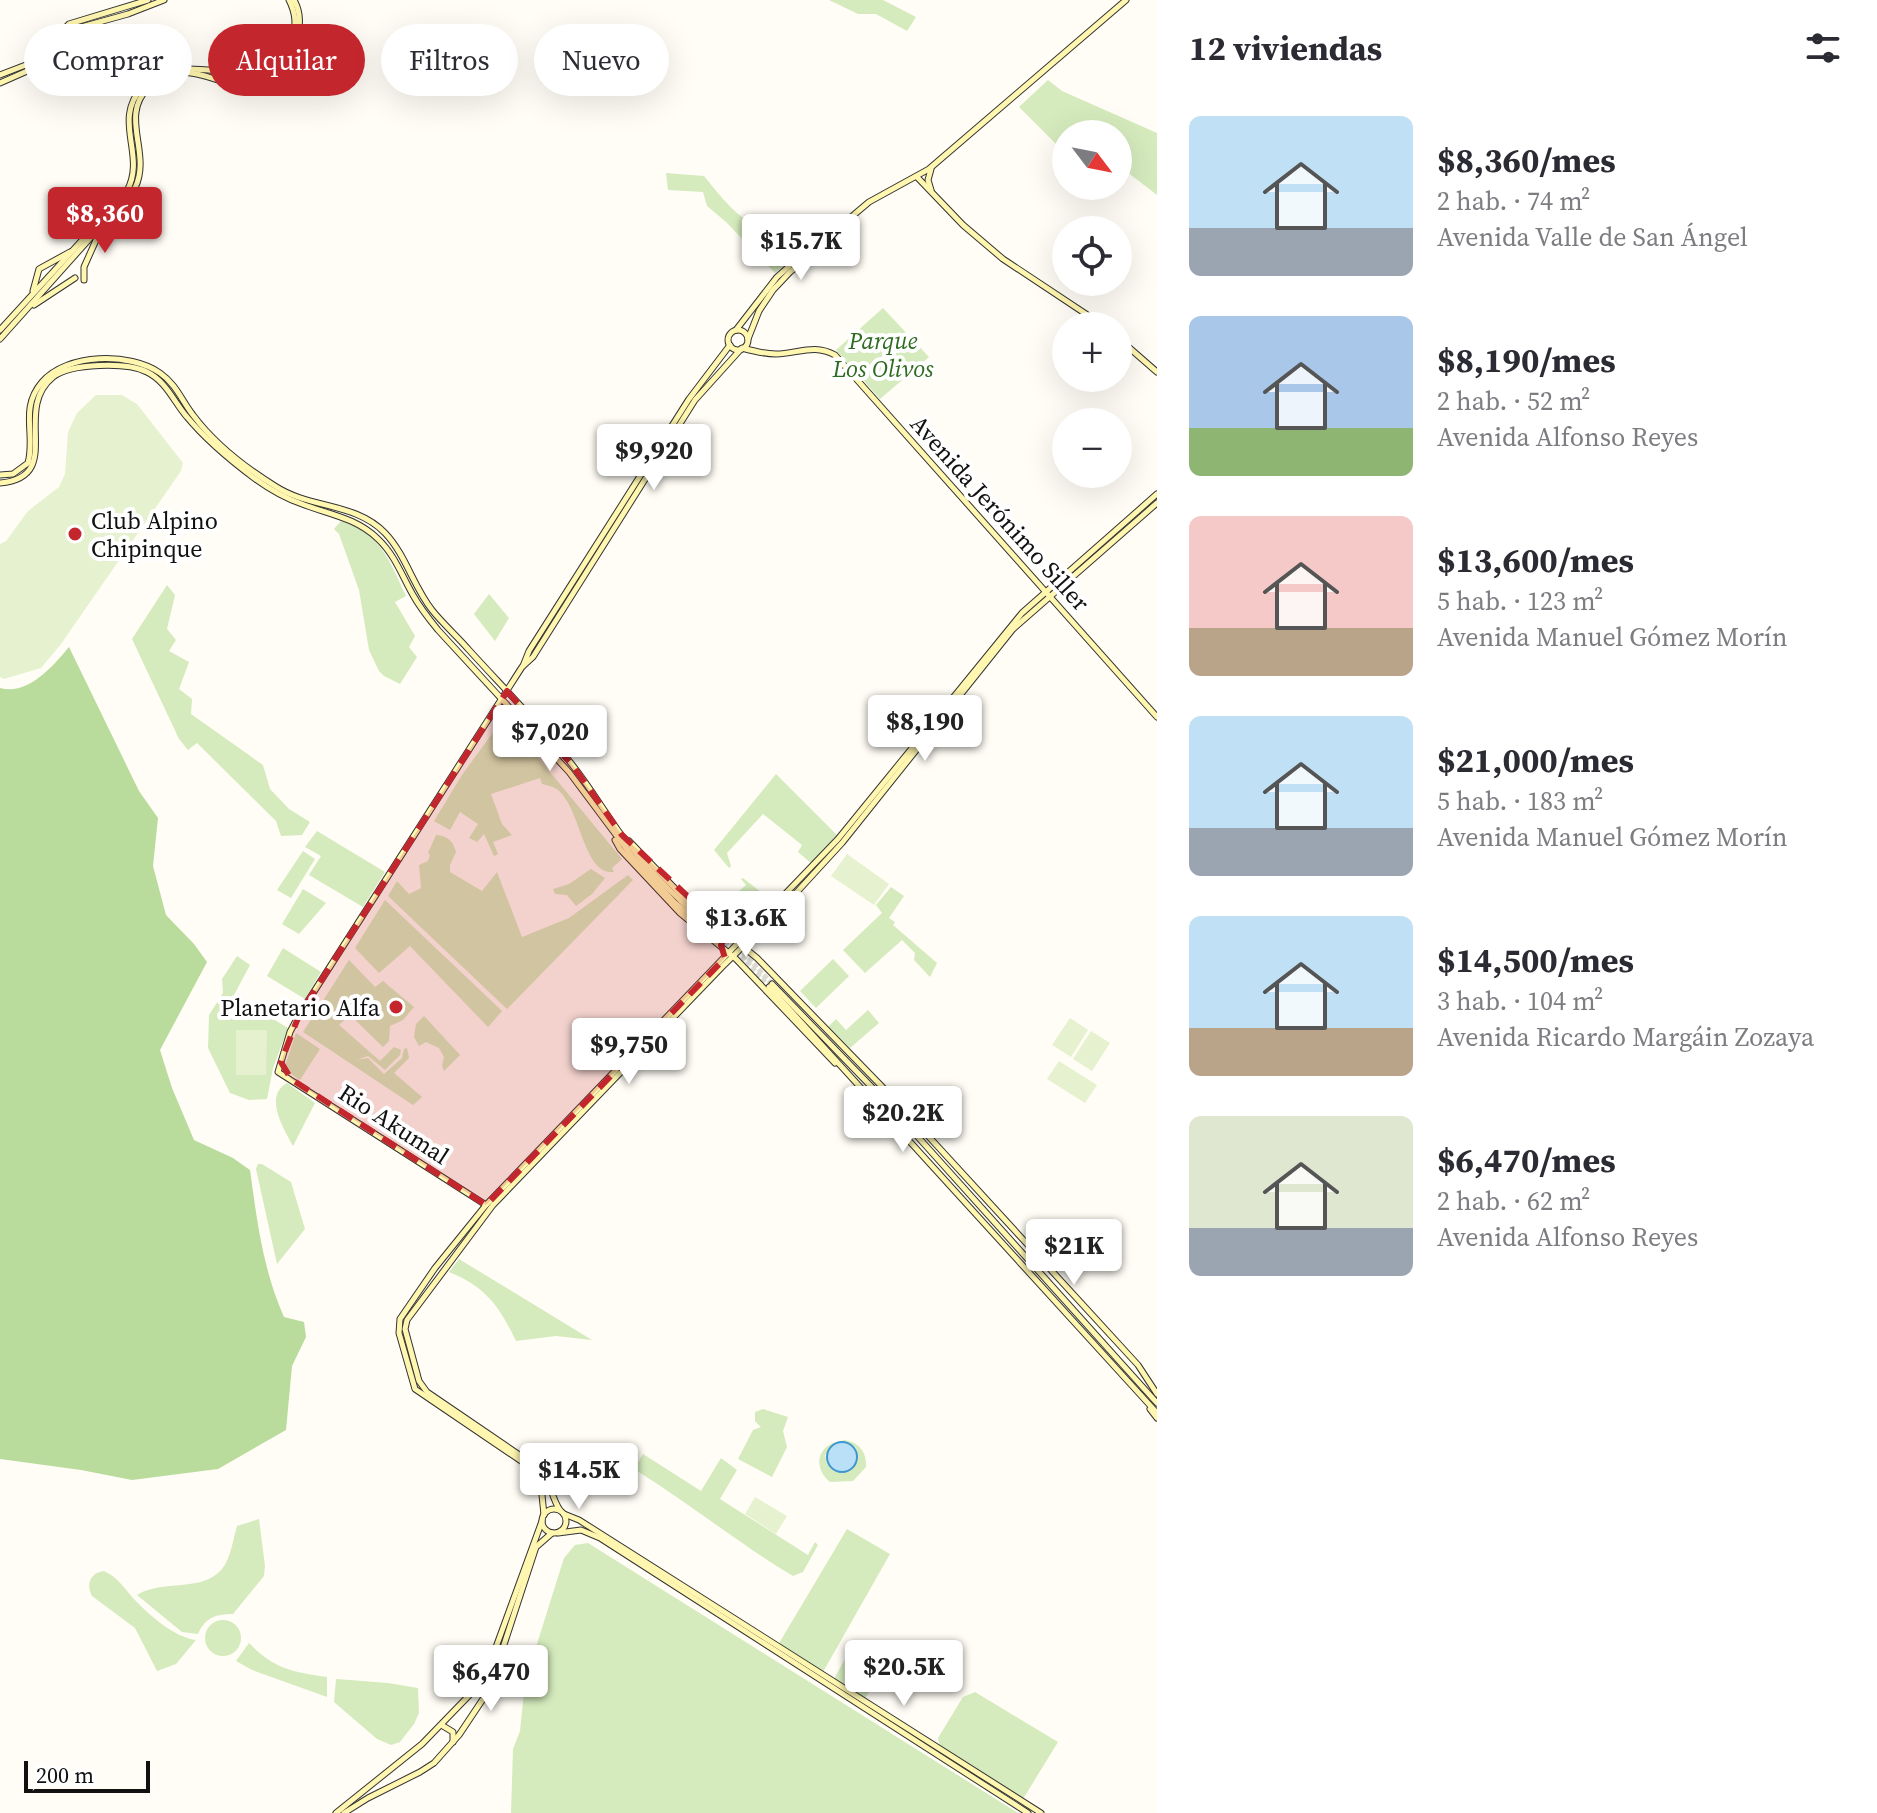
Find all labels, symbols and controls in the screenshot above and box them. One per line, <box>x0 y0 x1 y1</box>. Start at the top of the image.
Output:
chip: Comprar <box>24 24 192 96</box>
chip: Alquilar <box>208 24 365 96</box>
chip: Filtros <box>381 24 518 96</box>
chip: Nuevo <box>534 24 669 96</box>
text: 12 viviendas <box>1189 25 1382 71</box>
icon: filters <box>1801 26 1845 70</box>
north arrow <box>1052 120 1132 200</box>
map controls <box>1052 120 1132 488</box>
text: $8,360/mes <box>1437 137 1616 183</box>
icon: home <box>1253 148 1349 244</box>
text: 2 hab. · 74 m² <box>1437 183 1590 219</box>
pin: $8,360 <box>40 187 170 255</box>
text: $8,360 <box>66 195 144 231</box>
pin: $15.7K <box>736 214 866 282</box>
button: locate <box>1052 216 1132 296</box>
text: Avenida Valle de San Ángel <box>1437 219 1748 255</box>
text: $15.7K <box>760 222 842 258</box>
button: + <box>1052 312 1132 392</box>
park label: Parque Los Olivos <box>831 324 934 385</box>
text: $8,190/mes <box>1437 337 1616 383</box>
icon: home <box>1253 348 1349 444</box>
text: 2 hab. · 52 m² <box>1437 383 1590 419</box>
street label: Avenida Jerónimo Siller <box>903 408 1097 618</box>
button: − <box>1052 408 1132 488</box>
text: Avenida Alfonso Reyes <box>1437 419 1698 455</box>
pin: $9,920 <box>589 424 719 492</box>
text: $9,920 <box>615 432 693 468</box>
place label: Club Alpino Chipinque <box>91 504 218 565</box>
marker: Club Alpino Chipinque <box>66 525 84 543</box>
text: $13,600/mes <box>1437 537 1634 583</box>
icon: home <box>1253 548 1349 644</box>
text: 5 hab. · 123 m² <box>1437 583 1603 619</box>
text: Avenida Manuel Gómez Morín <box>1437 619 1788 655</box>
pin: $8,190 <box>860 695 990 763</box>
text: $8,190 <box>886 703 964 739</box>
pin: $7,020 <box>485 705 615 773</box>
text: $7,020 <box>511 713 589 749</box>
text: $21,000/mes <box>1437 737 1634 783</box>
icon: home <box>1253 748 1349 844</box>
text: 5 hab. · 183 m² <box>1437 783 1603 819</box>
text: Avenida Manuel Gómez Morín <box>1437 819 1788 855</box>
pin: $13.6K <box>681 891 811 959</box>
text: $13.6K <box>705 899 787 935</box>
text: $14,500/mes <box>1437 937 1634 983</box>
icon: home <box>1253 948 1349 1044</box>
text: 3 hab. · 104 m² <box>1437 983 1603 1019</box>
place label: Planetario Alfa <box>220 991 381 1024</box>
marker: Planetario Alfa <box>387 998 405 1016</box>
pin: $9,750 <box>564 1018 694 1086</box>
text: Avenida Ricardo Margáin Zozaya <box>1437 1019 1814 1055</box>
text: $9,750 <box>590 1026 668 1062</box>
street label: Rio Akumal <box>332 1076 456 1172</box>
pin: $20.2K <box>838 1086 968 1154</box>
text: $20.2K <box>862 1094 944 1130</box>
text: $6,470/mes <box>1437 1137 1616 1183</box>
icon: home <box>1253 1148 1349 1244</box>
text: 2 hab. · 62 m² <box>1437 1183 1590 1219</box>
pin: $21K <box>1027 1219 1121 1287</box>
text: Avenida Alfonso Reyes <box>1437 1219 1698 1255</box>
text: $21K <box>1044 1227 1104 1263</box>
pin: $14.5K <box>514 1443 644 1511</box>
text: $14.5K <box>538 1451 620 1487</box>
pin: $20.5K <box>839 1640 969 1708</box>
pin: $6,470 <box>426 1645 556 1713</box>
text: $20.5K <box>863 1648 945 1684</box>
text: $6,470 <box>452 1653 530 1689</box>
scale bar <box>24 1757 150 1793</box>
text: 200 m <box>36 1760 94 1790</box>

